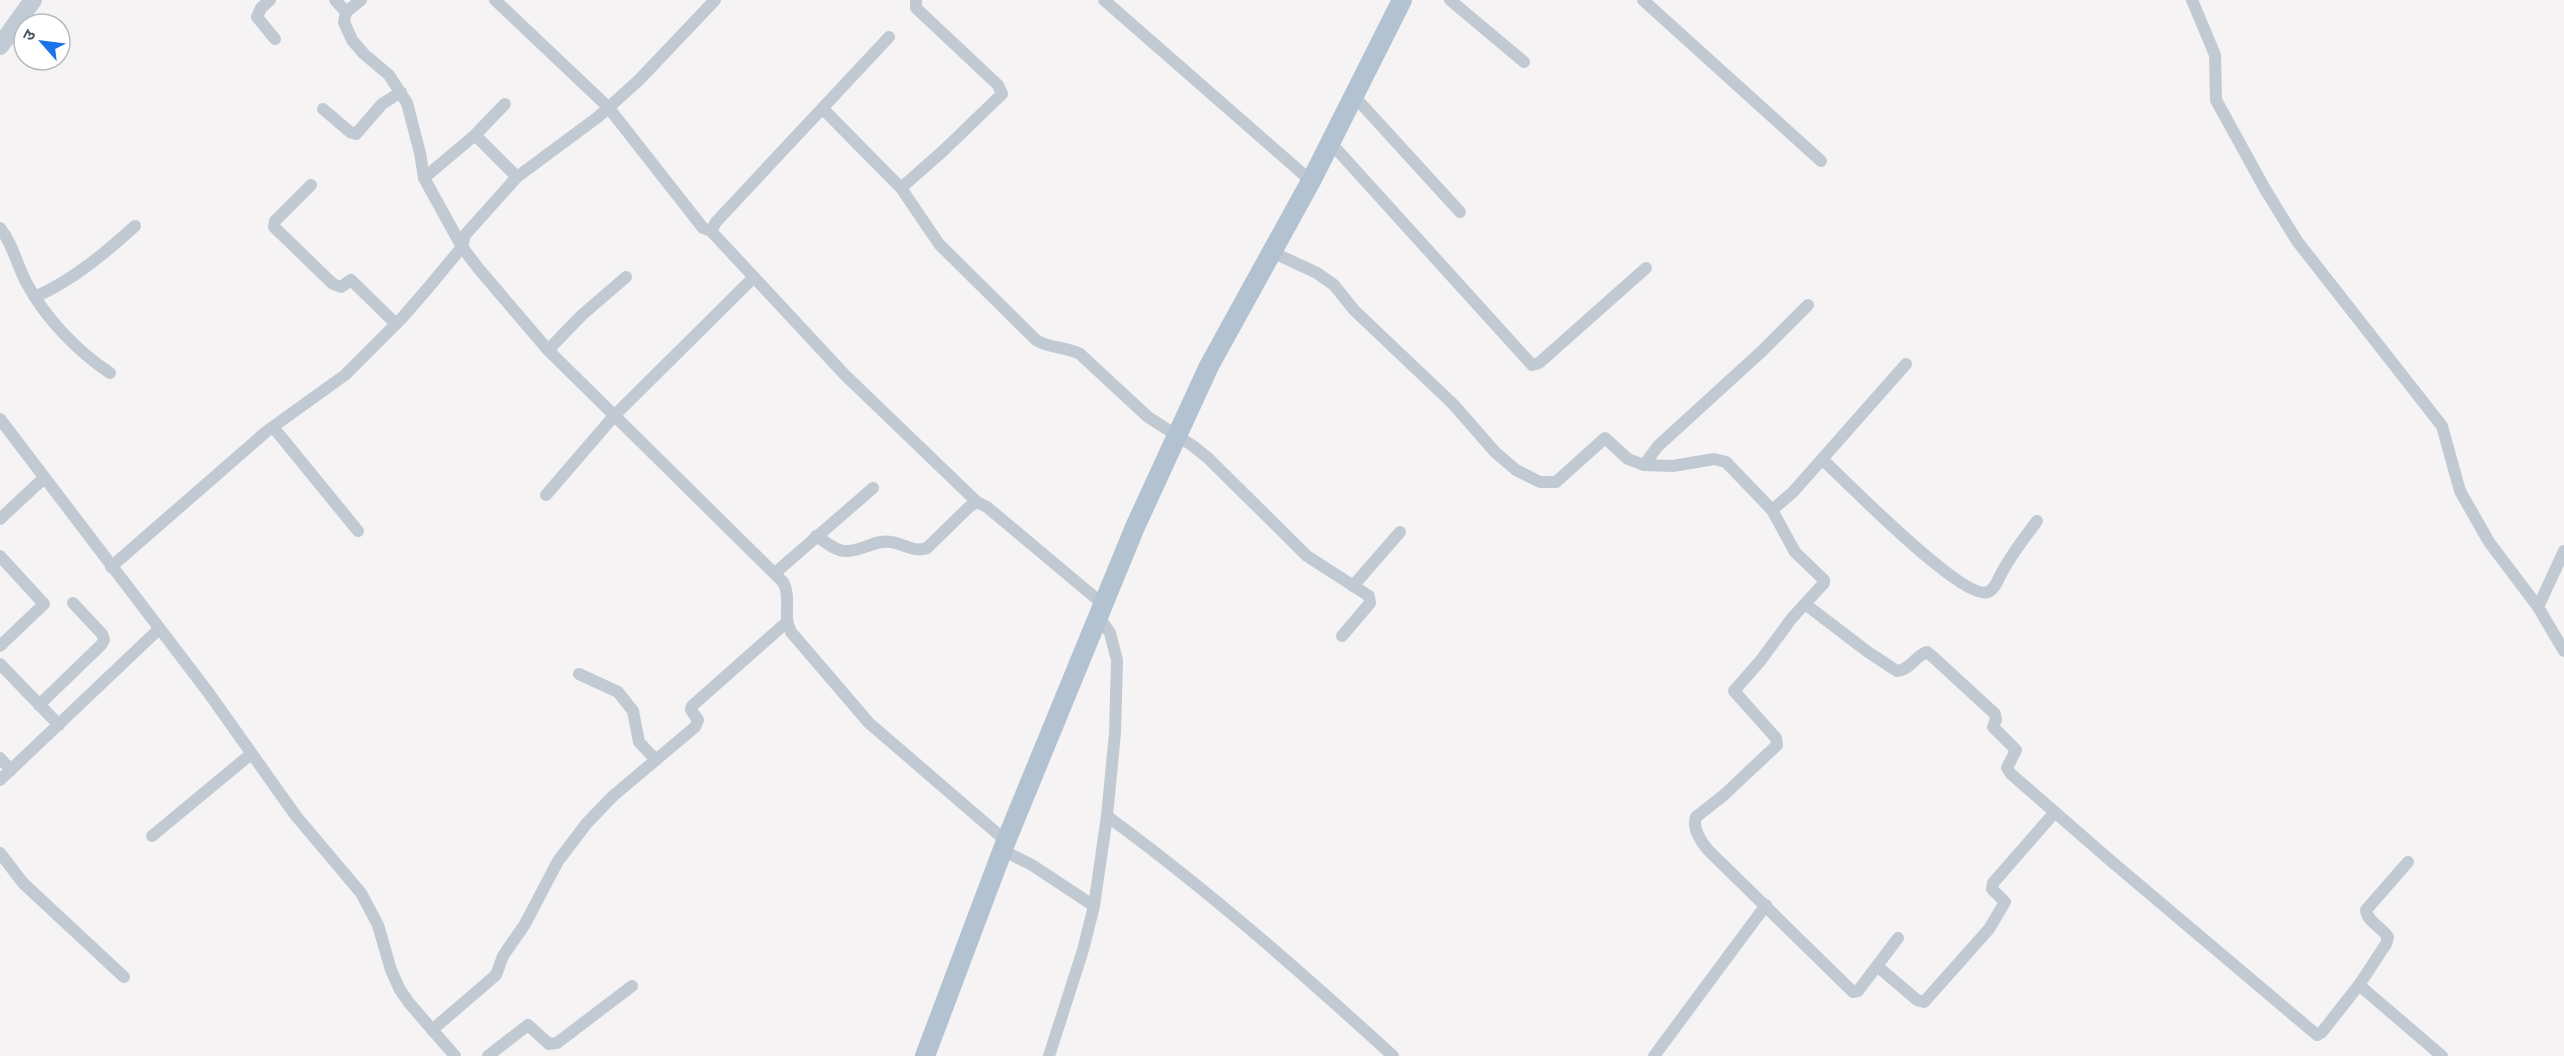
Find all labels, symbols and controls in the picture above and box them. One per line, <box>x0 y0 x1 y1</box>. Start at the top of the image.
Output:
north arrow <box>12 12 72 72</box>
text: उ <box>19 26 40 44</box>

